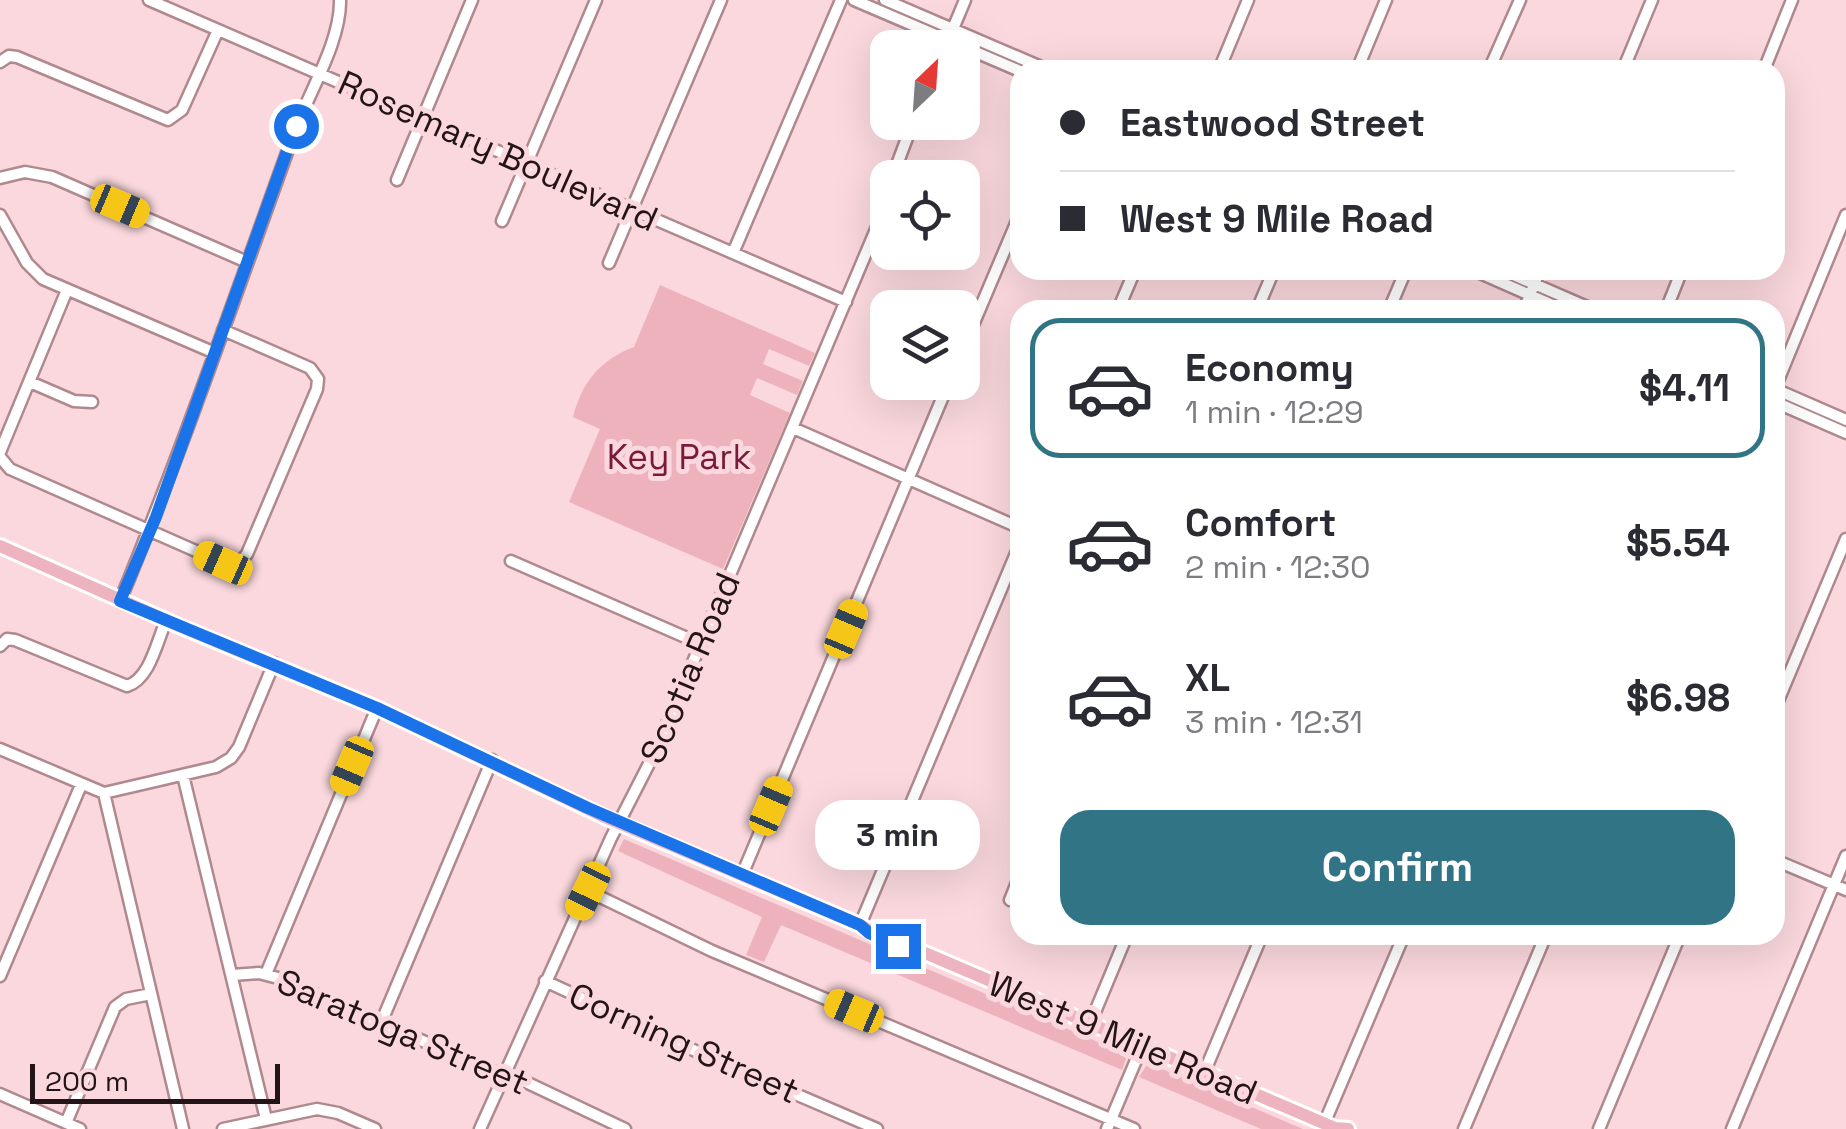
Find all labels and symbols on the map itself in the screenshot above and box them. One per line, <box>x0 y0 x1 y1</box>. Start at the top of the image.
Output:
north arrow <box>870 30 980 140</box>
street label: Rosemary Boulevard <box>331 61 665 241</box>
route start <box>274 104 319 149</box>
car <box>87 180 153 232</box>
park label: Key Park <box>607 435 751 479</box>
car <box>189 537 257 589</box>
street label: Scotia Road <box>630 566 750 770</box>
car <box>820 596 872 662</box>
car <box>326 733 378 799</box>
car <box>745 773 797 839</box>
callout: 3 min <box>816 801 980 871</box>
car <box>561 857 615 925</box>
route end <box>876 924 921 969</box>
street label: Saratoga Street <box>271 959 535 1105</box>
street label: West 9 Mile Road <box>982 962 1264 1114</box>
street label: Corning Street <box>562 973 806 1113</box>
car <box>821 985 887 1037</box>
scale bar <box>30 1059 280 1104</box>

